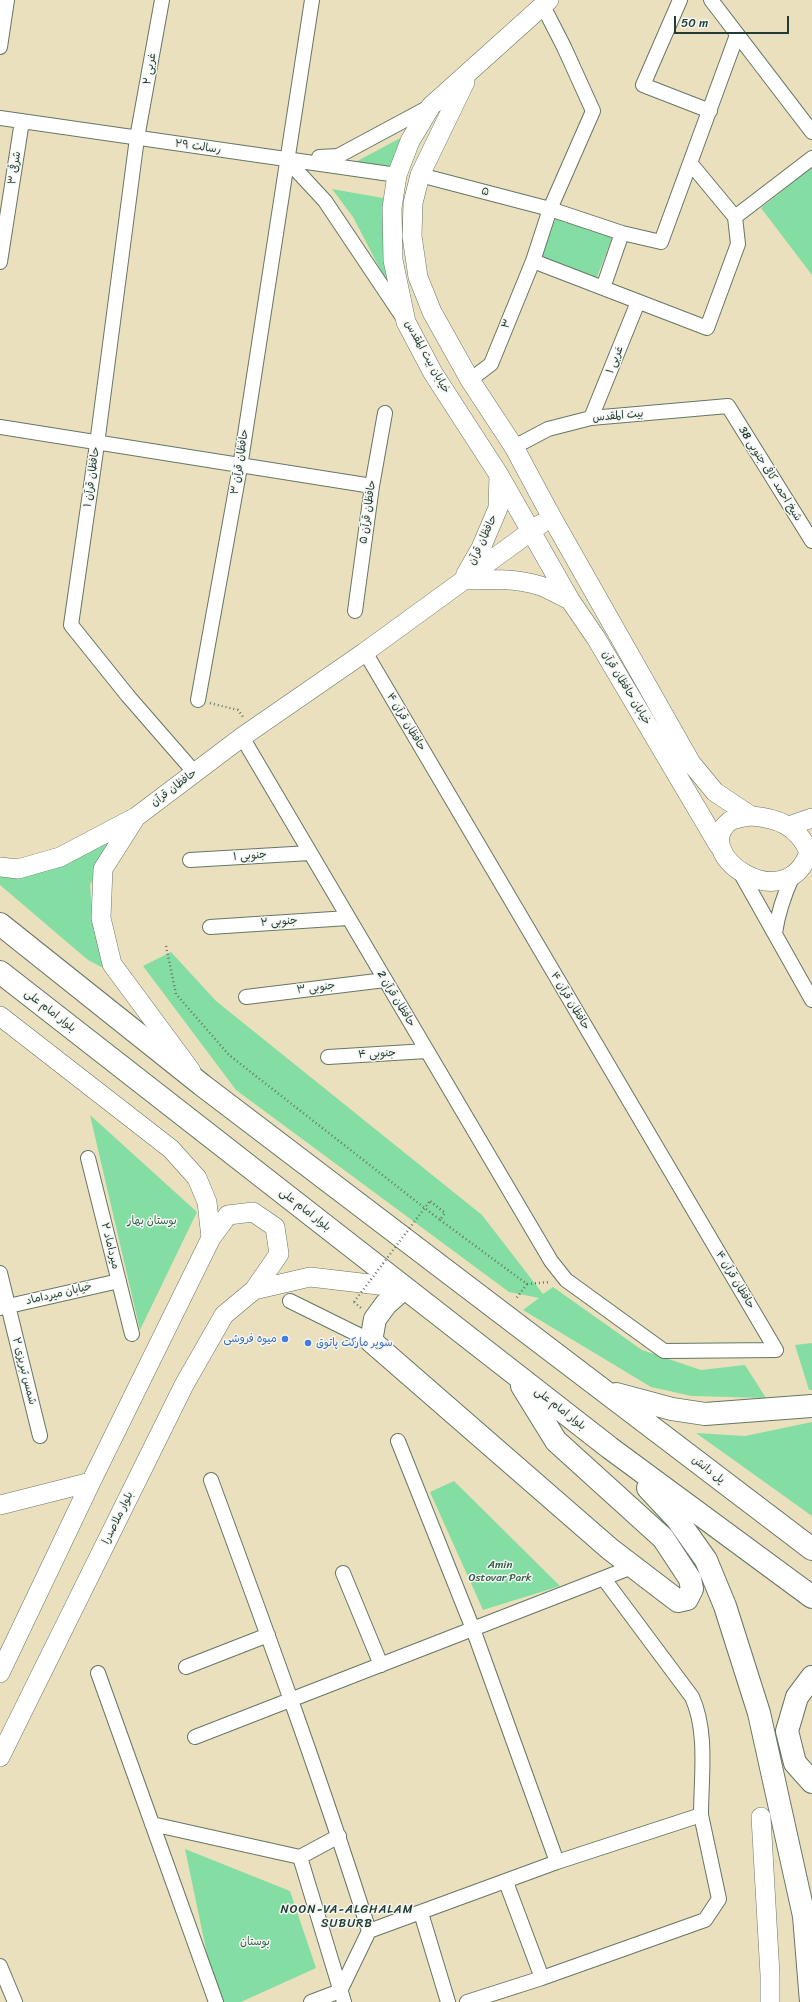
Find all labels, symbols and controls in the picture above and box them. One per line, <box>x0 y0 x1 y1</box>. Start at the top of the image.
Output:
scale bar <box>676 8 791 34</box>
text: 50 m <box>681 12 708 34</box>
street label: ۲ غربی <box>141 52 159 86</box>
street label: رسالت ۲۹ <box>174 137 222 157</box>
street label: ۳ شرقی <box>6 150 24 186</box>
street label: ۵ <box>480 185 490 199</box>
street label: ۳ <box>499 317 515 331</box>
street label: خیابان بیت المقدس <box>401 318 453 396</box>
street label: ۱ غربی <box>604 344 626 376</box>
street label: بیت المقدس <box>592 407 644 425</box>
street label: شیخ احمد کافی جنوبی 38 <box>736 424 804 524</box>
street label: حافظان قرآن ۳ <box>228 428 252 496</box>
street label: حافظان قرآن ۱ <box>81 446 103 508</box>
street label: حافظان قرآن ۵ <box>357 479 379 545</box>
street label: حافظان قرآن <box>466 513 500 567</box>
street label: خیابان حافظان قرآن <box>599 649 653 727</box>
street label: حافظان قرآن ۴ <box>384 691 428 753</box>
street label: حافظان قرآن <box>148 766 200 810</box>
street label: جنوبی ۱ <box>233 848 267 864</box>
street label: جنوبی ۲ <box>260 914 298 930</box>
street label: حافظان قرآن 2 <box>374 968 418 1030</box>
street label: حافظان قرآن ۴ <box>548 970 592 1032</box>
street label: جنوبی ۳ <box>296 979 336 997</box>
street label: بلوار امام علی <box>22 987 78 1035</box>
street label: جنوبی ۴ <box>358 1046 396 1062</box>
street label: بلوار امام علی <box>277 1186 333 1234</box>
park label: بوستان بهار <box>127 1214 177 1228</box>
street label: میرداماد ۲ <box>98 1221 122 1271</box>
street label: حافظان قرآن ۴ <box>713 1249 757 1311</box>
street label: خیابان میرداماد <box>25 1280 93 1308</box>
place label: میوه فروشی <box>224 1332 277 1346</box>
marker: میوه فروشی <box>280 1334 290 1344</box>
street label: شمس تبریزی ۲ <box>9 1336 39 1406</box>
place label: سوپر مارکت پاتوق <box>316 1336 393 1350</box>
marker: سوپر مارکت پاتوق <box>303 1338 313 1348</box>
street label: بلوار امام علی <box>532 1385 588 1433</box>
street label: پل دانش <box>689 1453 727 1487</box>
street label: بلوار ملاصدرا <box>100 1490 136 1546</box>
park label: Amin Ostovar Park <box>468 1558 532 1584</box>
district label: NOON-VA-ALGHALAM SUBURB <box>279 1903 415 1931</box>
park label: بوستان <box>240 1935 270 1949</box>

